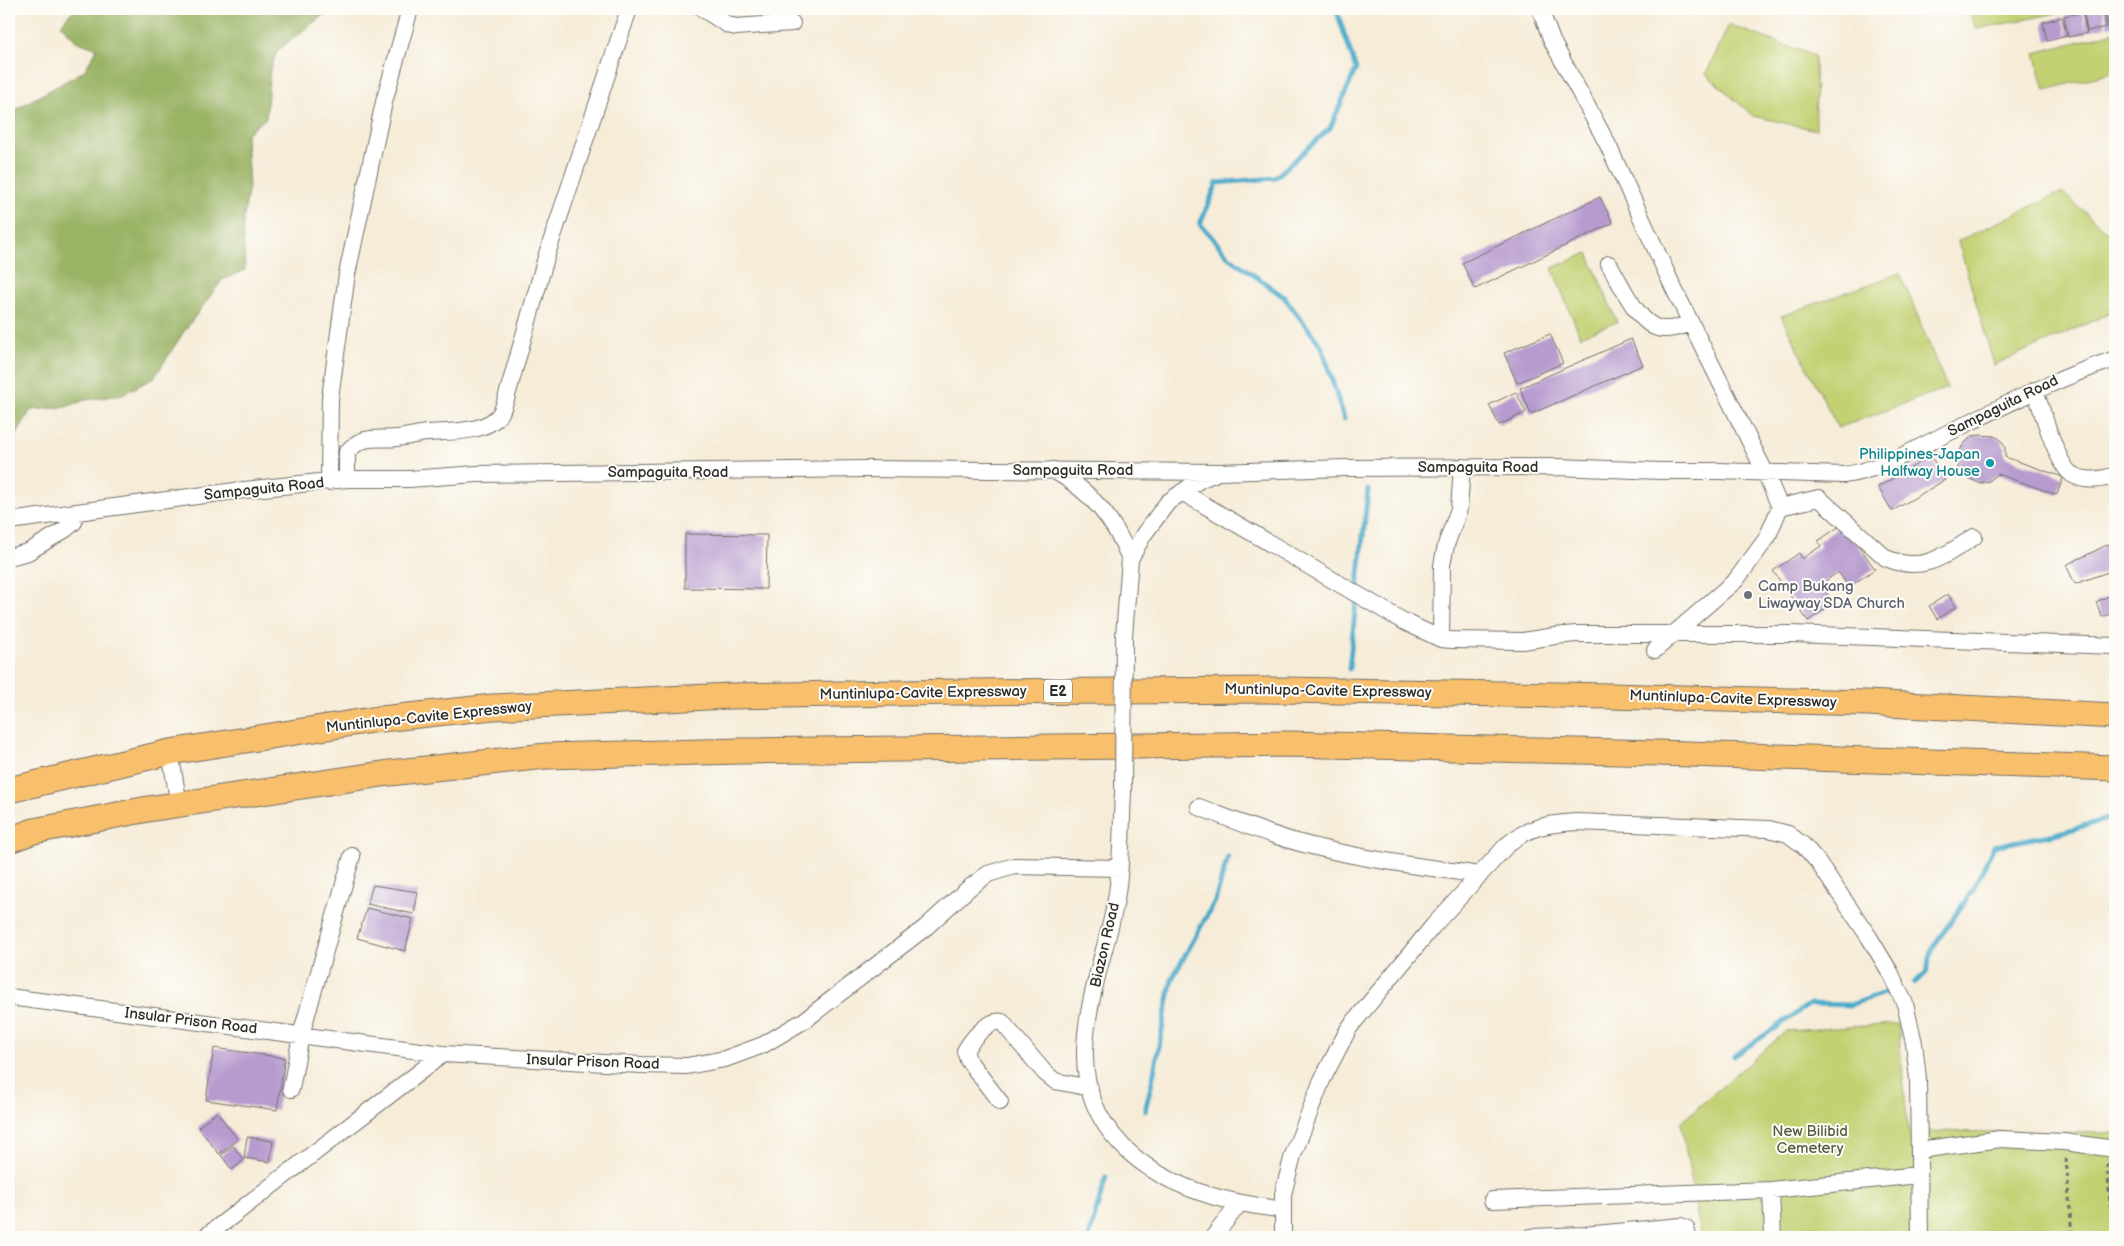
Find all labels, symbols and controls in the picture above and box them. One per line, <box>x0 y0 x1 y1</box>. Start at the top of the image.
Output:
street label: Sampaguita Road <box>1945 371 2061 441</box>
place label: Philippines-Japan Halfway House <box>1859 445 1980 481</box>
marker: Philippines-Japan Halfway House <box>1984 457 1996 469</box>
street label: Sampaguita Road <box>1418 458 1538 477</box>
street label: Sampaguita Road <box>1013 461 1133 480</box>
street label: Sampaguita Road <box>608 463 728 482</box>
street label: Sampaguita Road <box>203 473 325 505</box>
place label: Camp Bukang Liwayway SDA Church <box>1758 577 1905 613</box>
marker: Camp Bukang Liwayway SDA Church <box>1742 589 1754 601</box>
road number: E2 <box>1044 679 1072 702</box>
street label: Muntinlupa-Cavite Expressway <box>1224 680 1432 702</box>
street label: Muntinlupa-Cavite Expressway <box>819 682 1027 704</box>
street label: Muntinlupa-Cavite Expressway <box>1629 686 1837 712</box>
street label: Muntinlupa-Cavite Expressway <box>325 697 533 737</box>
street label: Biazon Road <box>1086 901 1124 989</box>
street label: Insular Prison Road <box>124 1003 258 1039</box>
street label: Insular Prison Road <box>526 1050 660 1074</box>
park label: New Bilibid Cemetery <box>1772 1122 1848 1158</box>

